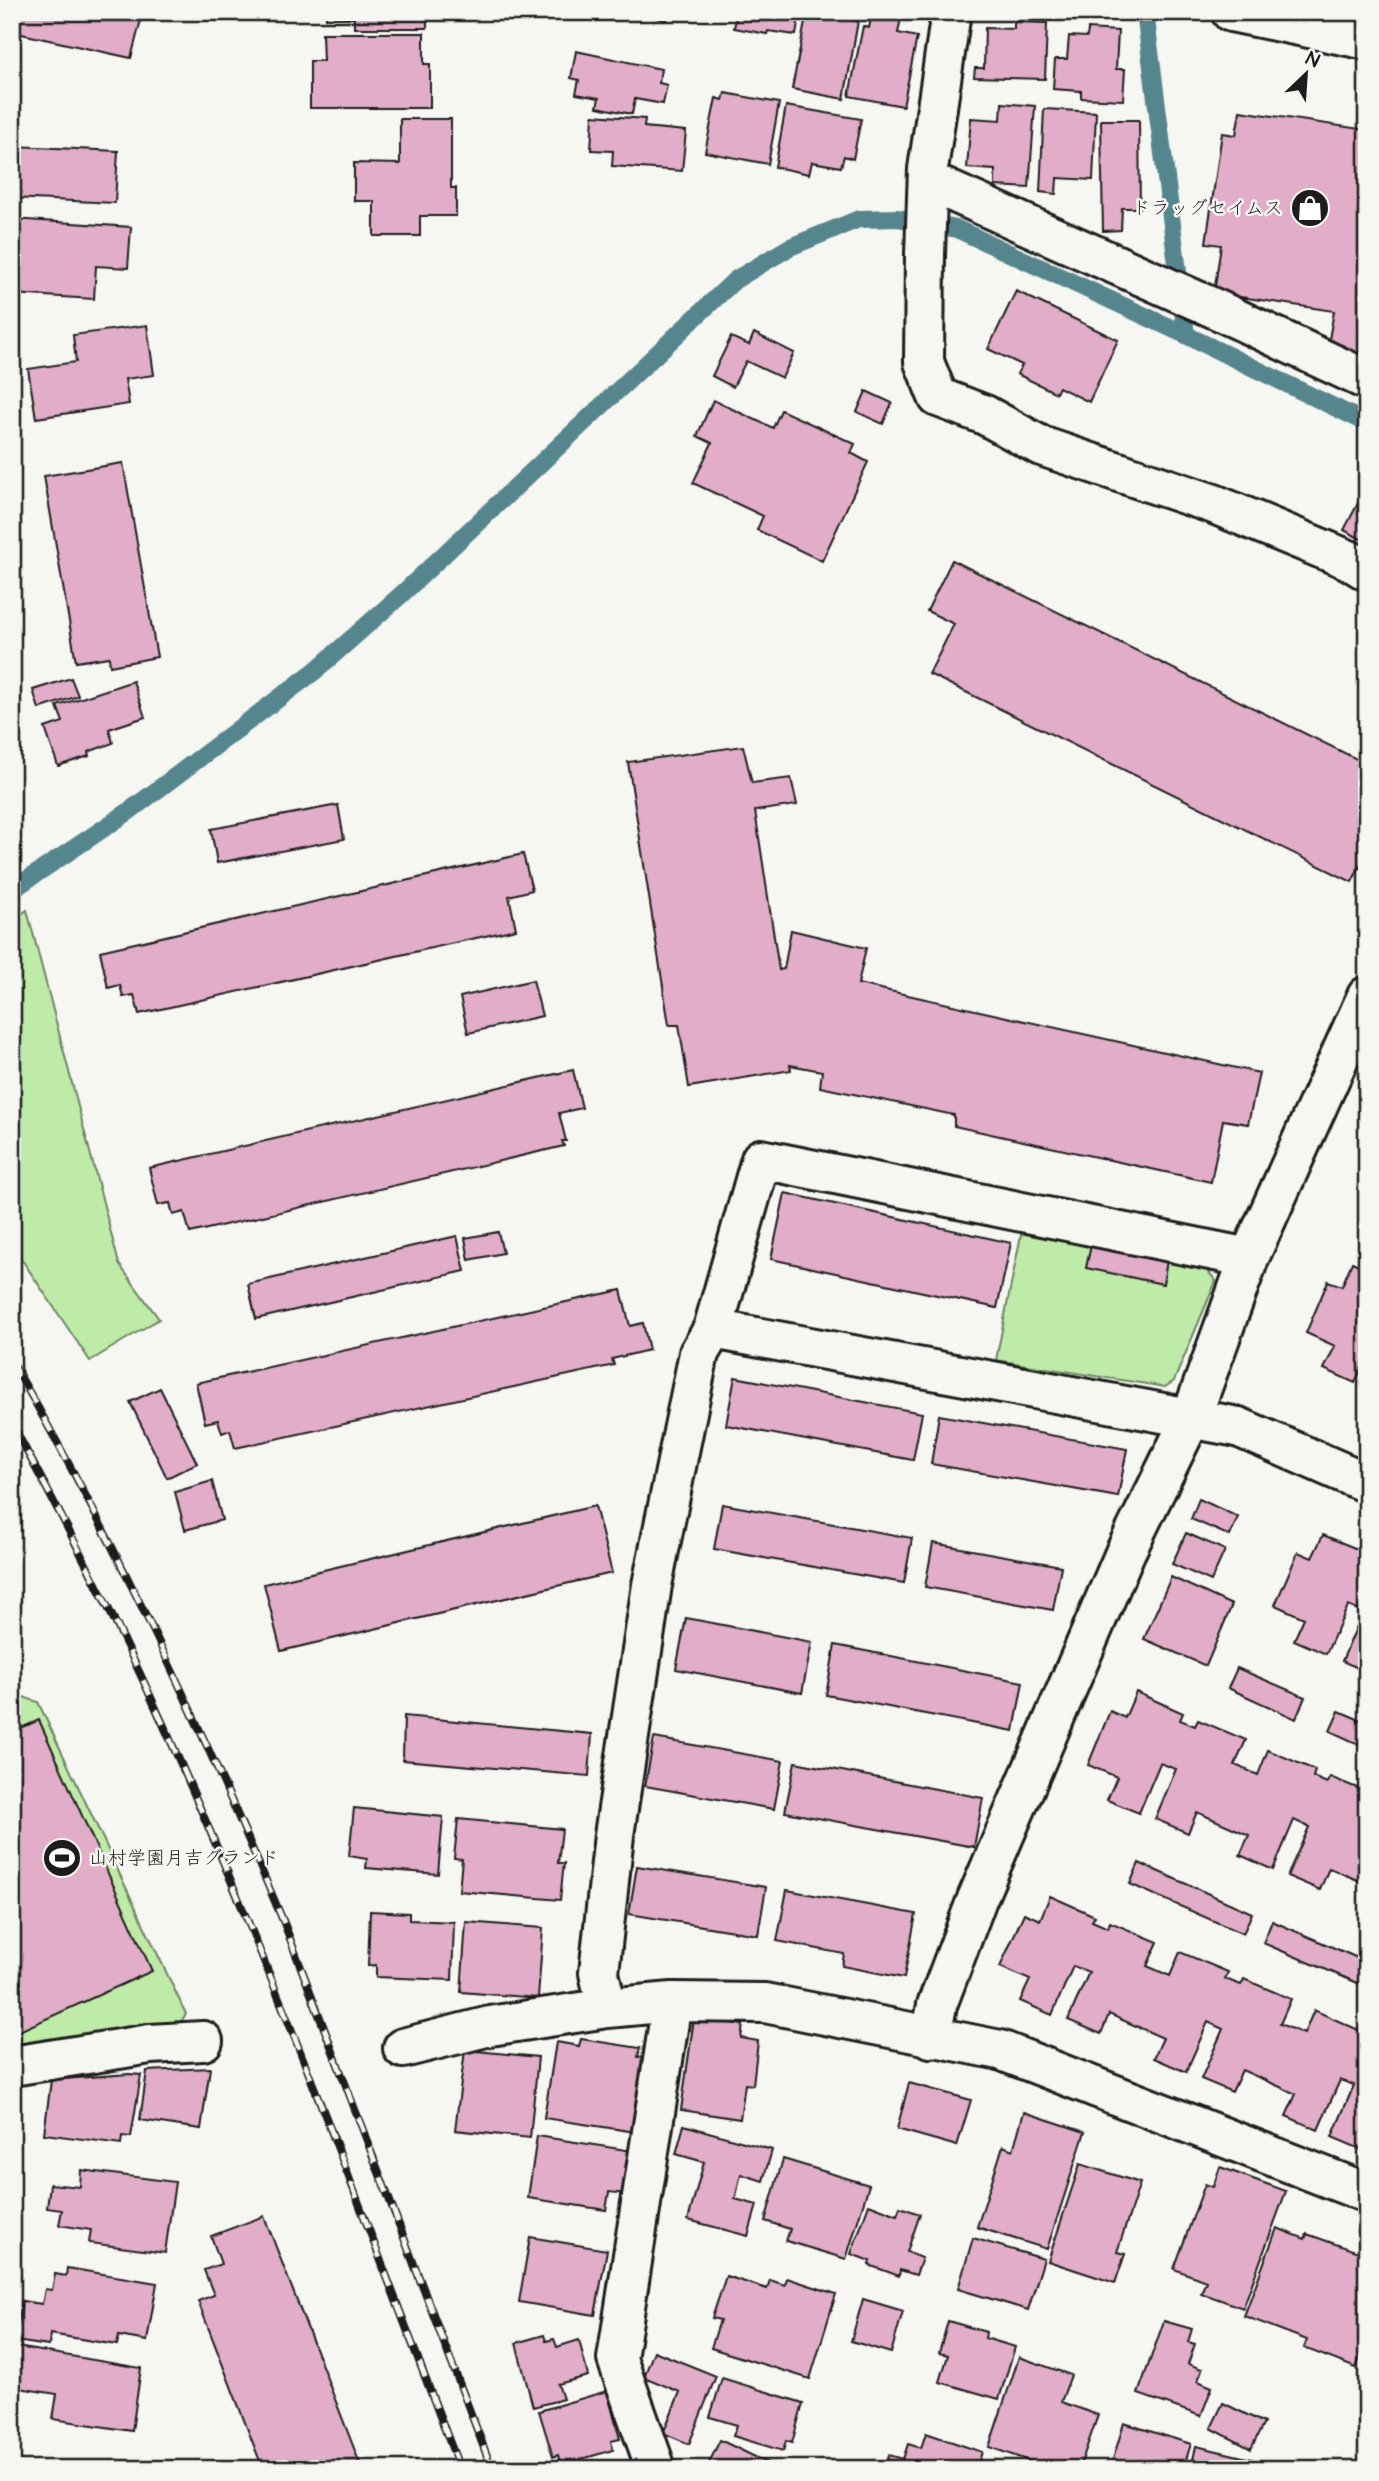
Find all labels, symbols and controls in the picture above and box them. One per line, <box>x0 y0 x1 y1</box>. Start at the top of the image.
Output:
north arrow <box>1270 38 1340 108</box>
text: N <box>1301 45 1324 75</box>
shop icon: ドラッグセイムス <box>1289 187 1331 229</box>
place label: ドラッグセイムス <box>1132 195 1283 222</box>
sports icon: 山村学園月吉グランド <box>41 1837 83 1879</box>
place label: 山村学園月吉グランド <box>89 1845 279 1872</box>

